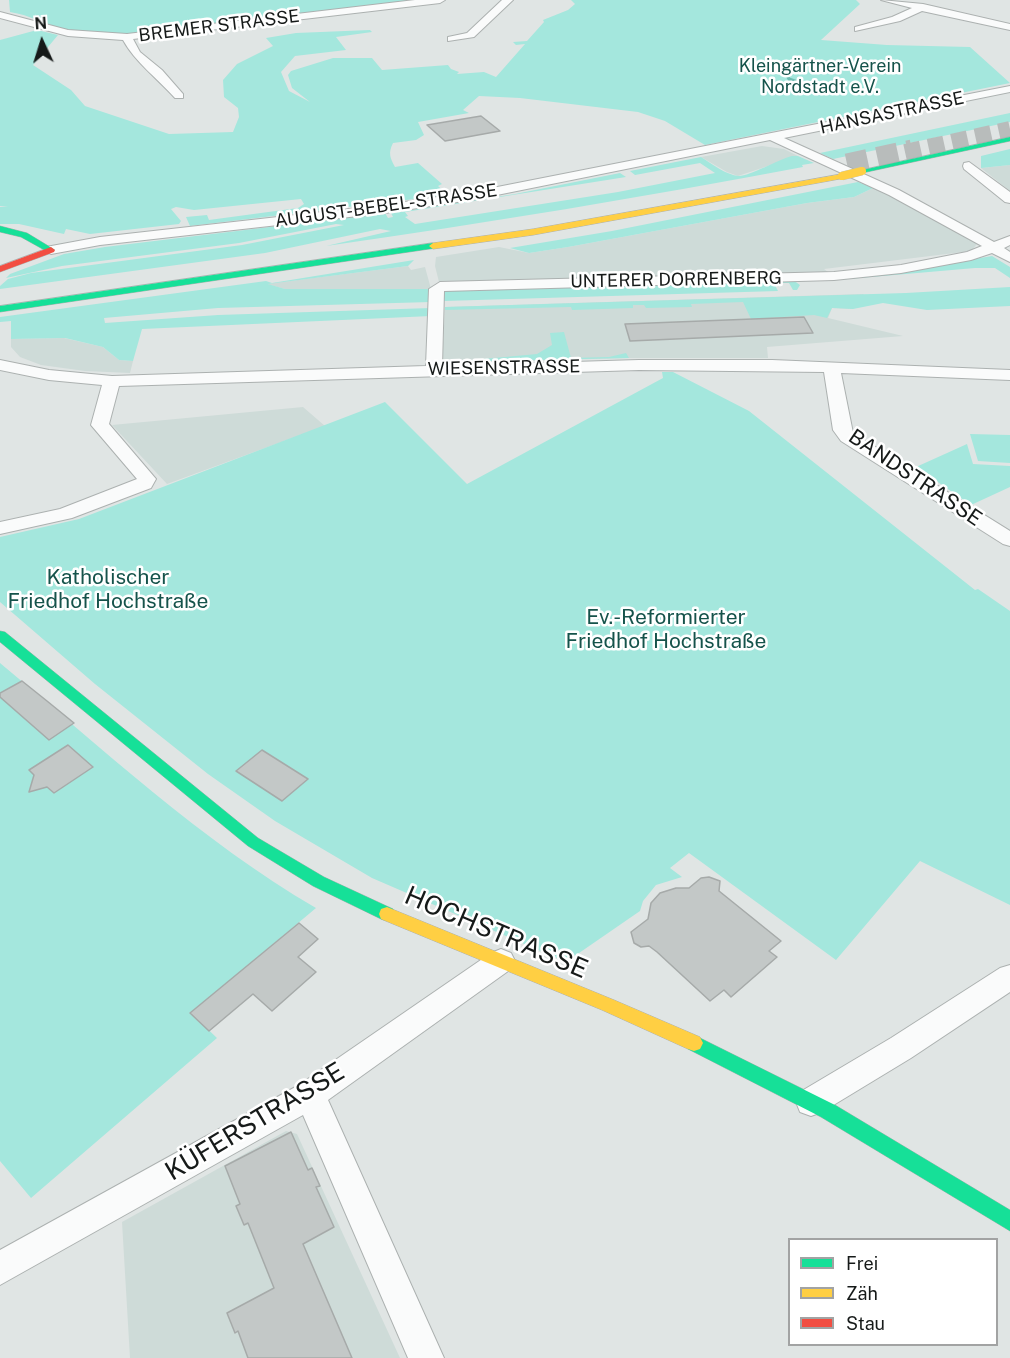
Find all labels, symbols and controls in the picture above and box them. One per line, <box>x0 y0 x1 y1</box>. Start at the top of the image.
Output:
street label: BREMER STRASSE <box>137 5 301 47</box>
north arrow <box>12 12 72 72</box>
text: N <box>34 14 48 33</box>
park label: Kleingärtner-Verein Nordstadt e.V. <box>739 55 901 98</box>
street label: HANSASTRASSE <box>818 87 966 139</box>
street label: AUGUST-BEBEL-STRASSE <box>274 180 498 232</box>
street label: UNTERER DORRENBERG <box>570 267 782 293</box>
street label: WIESENSTRASSE <box>427 356 581 380</box>
street label: BANDSTRASSE <box>844 424 986 532</box>
park label: Katholischer Friedhof Hochstraße <box>8 565 208 615</box>
park label: Ev.-Reformierter Friedhof Hochstraße <box>566 605 766 655</box>
street label: HOCHSTRASSE <box>400 880 592 986</box>
street label: KÜFERSTRASSE <box>160 1056 350 1188</box>
legend <box>788 1238 998 1346</box>
text: Frei <box>846 1253 878 1274</box>
text: Zäh <box>846 1283 878 1304</box>
text: Stau <box>846 1313 885 1334</box>

